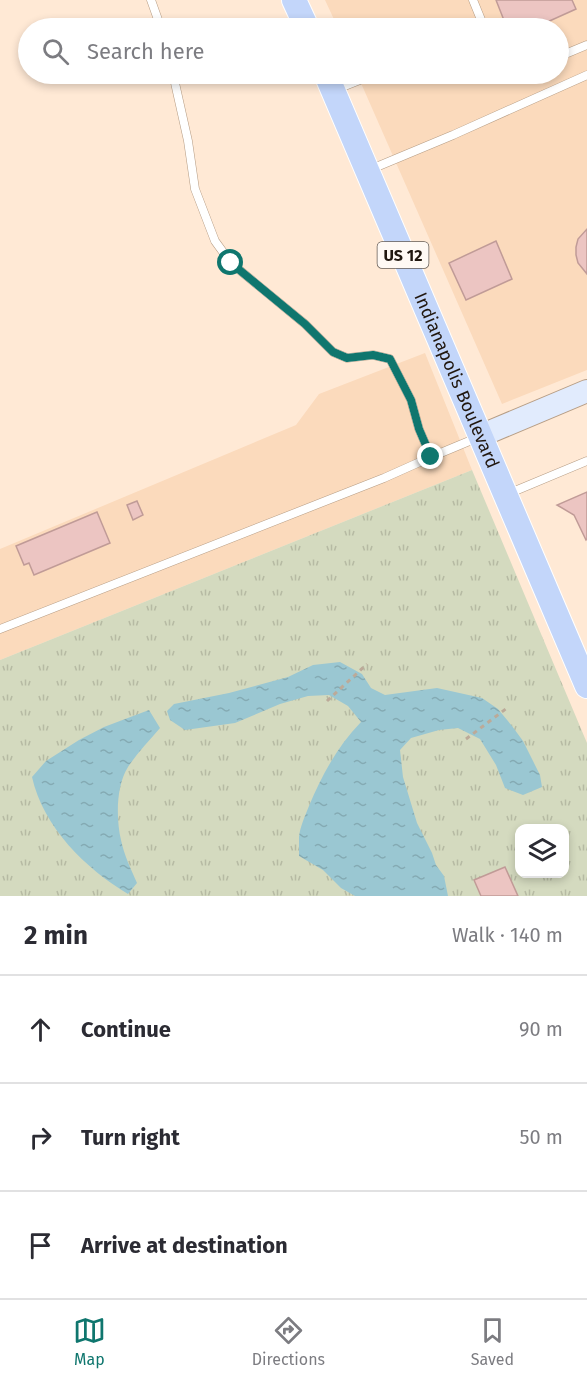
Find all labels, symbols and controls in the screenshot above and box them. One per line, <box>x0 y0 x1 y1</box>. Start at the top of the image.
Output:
search box <box>18 18 569 84</box>
icon: search <box>39 35 72 68</box>
text: Search here <box>87 38 205 65</box>
road number: US 12 <box>378 242 428 268</box>
route start <box>217 249 243 275</box>
street label: Indianapolis Boulevard <box>409 289 504 472</box>
route end <box>417 443 443 469</box>
map controls <box>515 824 569 878</box>
button: layers <box>515 824 569 878</box>
text: 2 min <box>24 920 88 951</box>
text: Walk · 140 m <box>452 923 563 947</box>
icon: ahead <box>24 1013 57 1046</box>
text: Continue <box>81 1016 171 1043</box>
text: 90 m <box>519 1017 563 1041</box>
icon: right <box>24 1121 57 1154</box>
text: Turn right <box>81 1124 180 1151</box>
text: 50 m <box>519 1125 563 1149</box>
icon: arrive <box>24 1229 57 1262</box>
text: Arrive at destination <box>81 1232 288 1259</box>
tab: Map <box>73 1314 106 1369</box>
tab: Directions <box>252 1314 325 1369</box>
tab: Saved <box>471 1314 514 1369</box>

